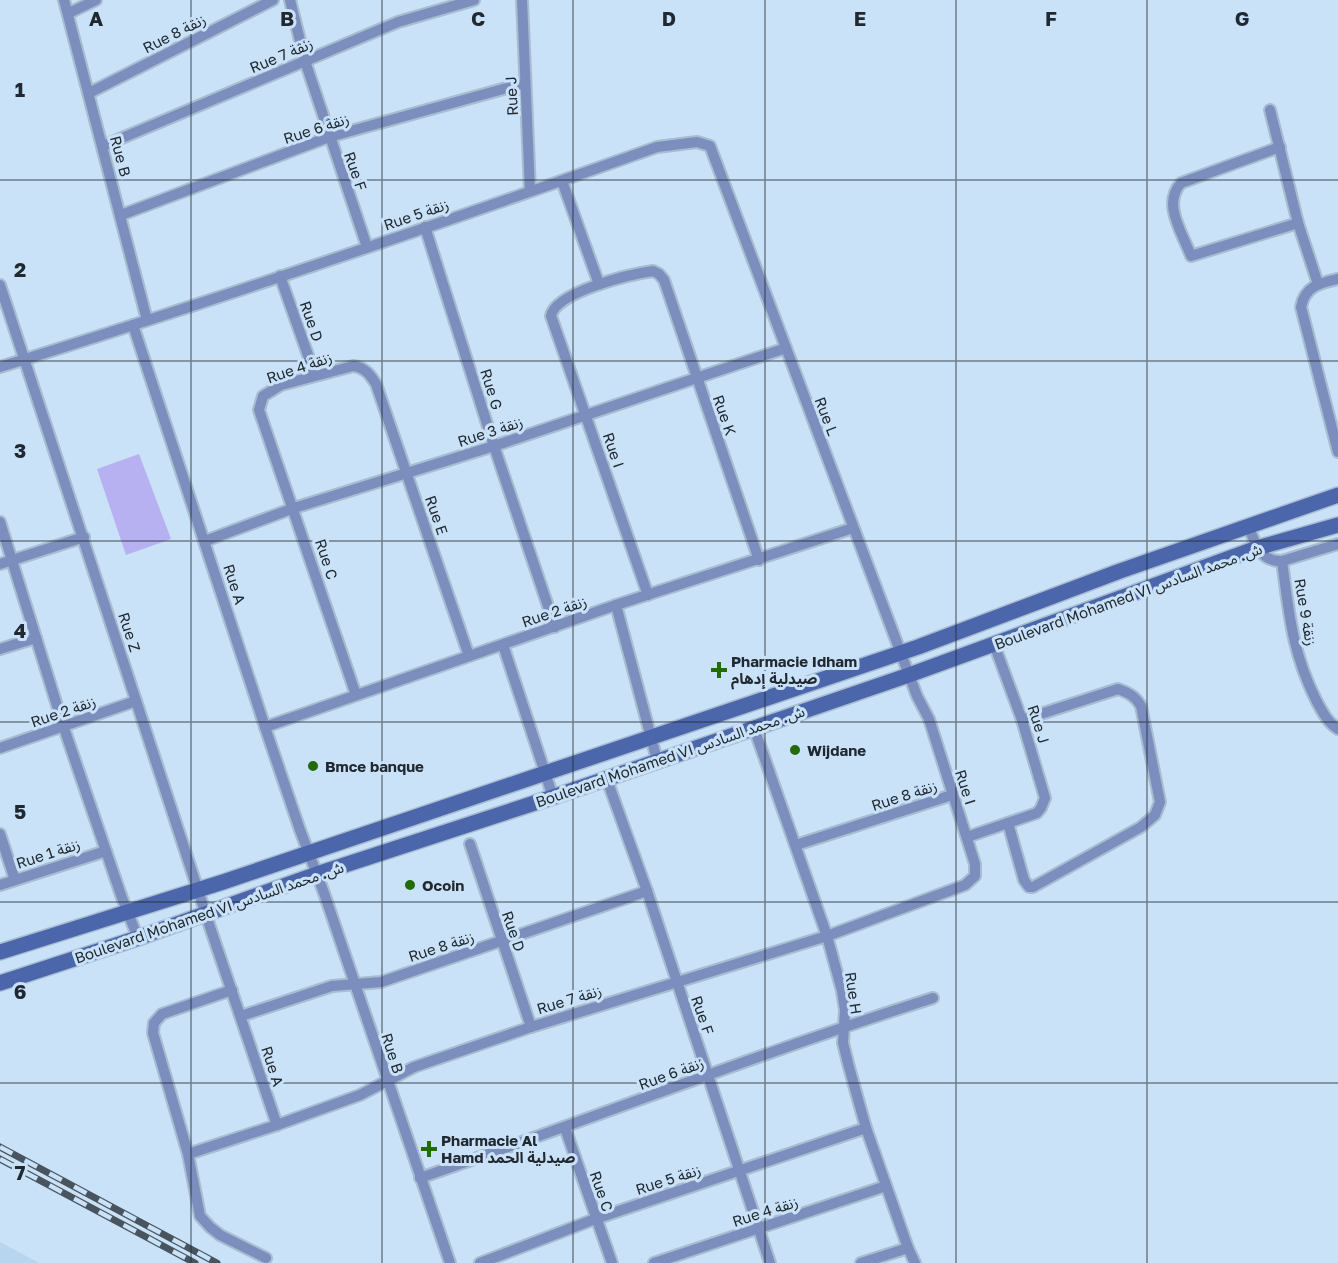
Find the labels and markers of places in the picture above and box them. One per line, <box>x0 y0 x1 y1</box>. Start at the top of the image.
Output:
place label: Pharmacie Idham صيدلية إدهام <box>731 652 857 690</box>
marker: Pharmacie Idham صيدلية إدهام <box>712 663 726 677</box>
place label: Wijdane <box>807 741 866 759</box>
marker: Wijdane <box>788 743 802 757</box>
place label: Bmce banque <box>325 757 424 775</box>
marker: Bmce banque <box>306 759 320 773</box>
place label: Ocoin <box>422 876 464 894</box>
marker: Ocoin <box>403 878 417 892</box>
place label: Pharmacie Al Hamd صيدلية الحمد <box>441 1131 576 1166</box>
marker: Pharmacie Al Hamd صيدلية الحمد <box>422 1142 436 1156</box>

